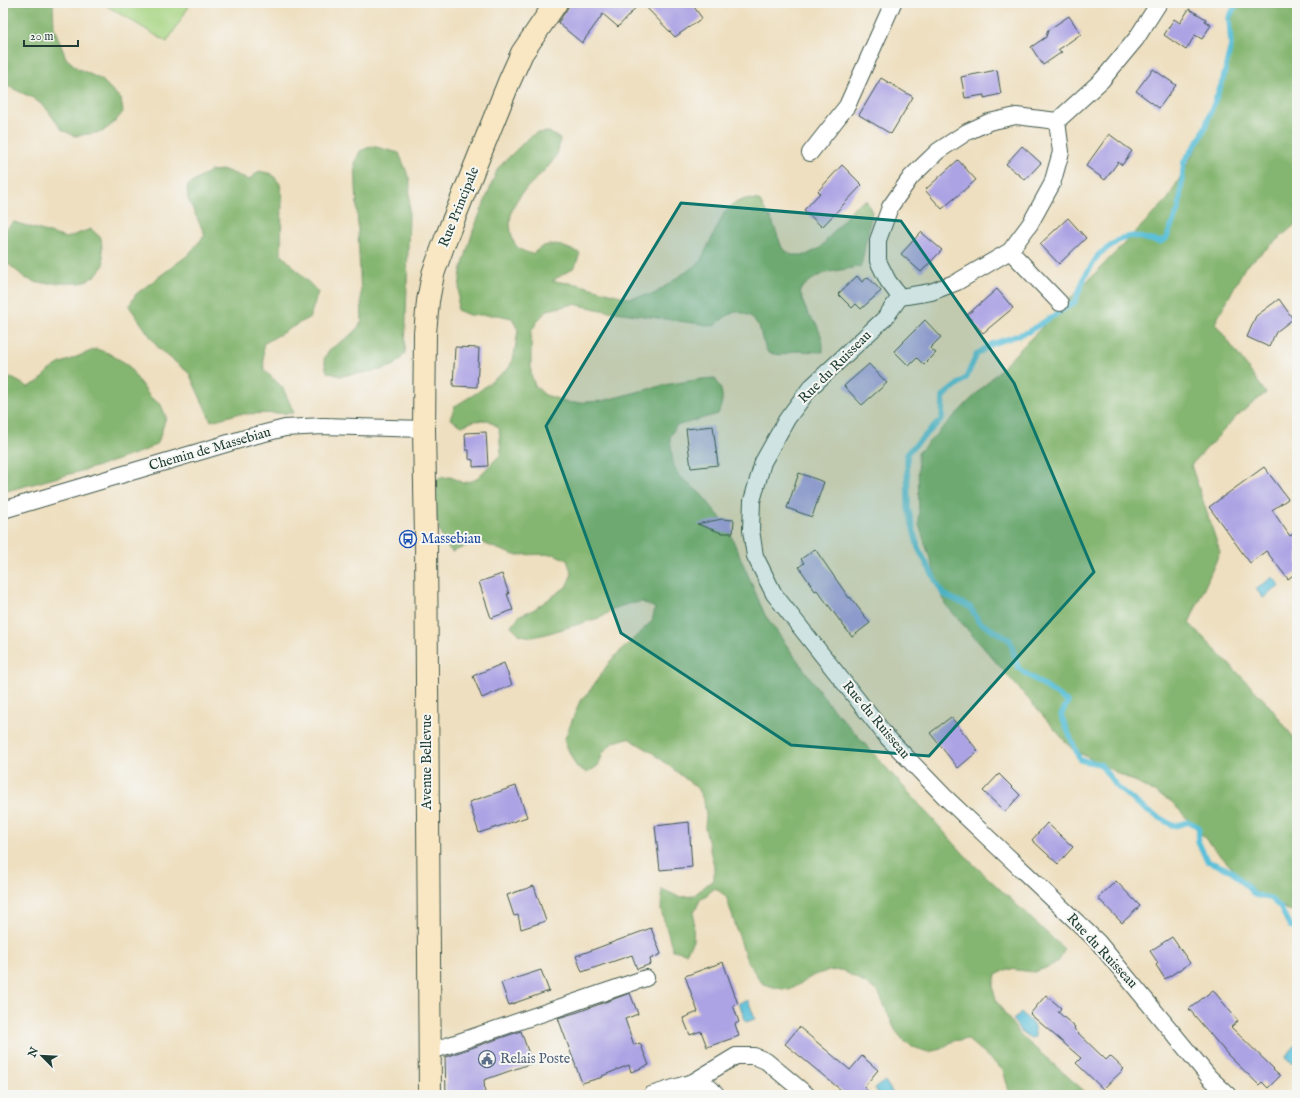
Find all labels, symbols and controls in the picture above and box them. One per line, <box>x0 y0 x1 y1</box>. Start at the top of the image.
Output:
scale bar <box>24 22 78 48</box>
text: 20 m <box>30 29 53 44</box>
street label: Rue Principale <box>435 164 484 250</box>
street label: Rue du Ruisseau <box>795 327 875 407</box>
street label: Chemin de Massebiau <box>147 423 273 475</box>
bus stop icon: Massebiau <box>398 529 418 549</box>
place label: Massebiau <box>421 530 481 548</box>
street label: Rue du Ruisseau <box>838 677 914 763</box>
street label: Avenue Bellevue <box>418 714 436 811</box>
street label: Rue du Ruisseau <box>1063 910 1141 992</box>
north arrow <box>22 1036 62 1076</box>
text: N <box>25 1045 42 1060</box>
public building icon: Relais Poste <box>477 1049 497 1069</box>
place label: Relais Poste <box>500 1050 571 1068</box>

